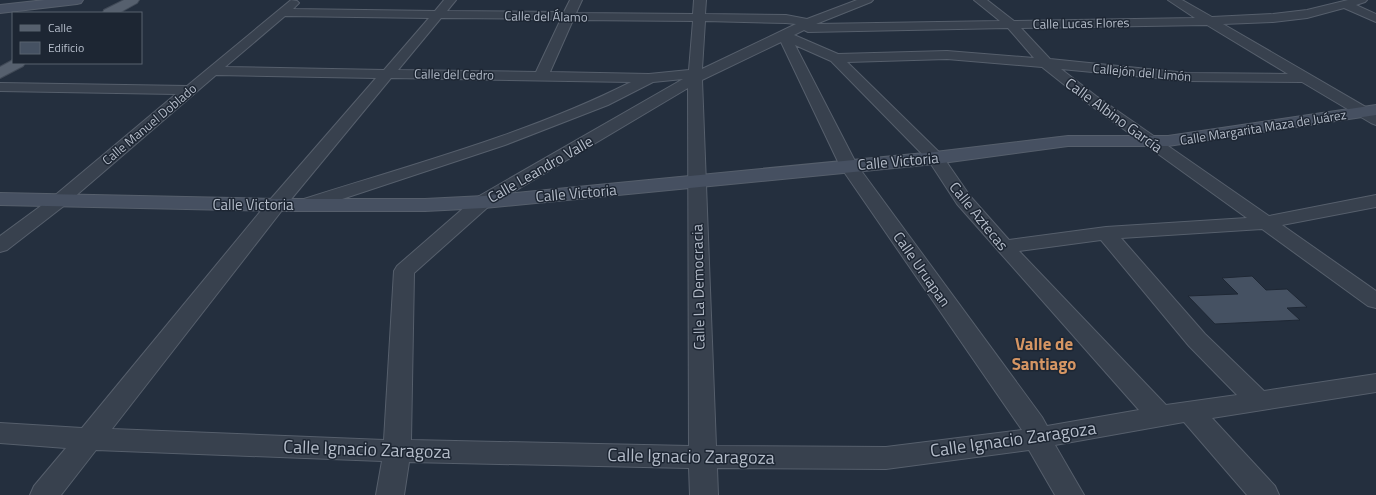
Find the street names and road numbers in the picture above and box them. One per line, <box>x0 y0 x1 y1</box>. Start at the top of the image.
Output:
street label: Calle del Álamo <box>504 5 588 27</box>
street label: Calle Lucas Flores <box>1032 12 1130 34</box>
street label: Callejón del Limón <box>1092 58 1192 86</box>
street label: Calle del Cedro <box>414 63 494 85</box>
street label: Calle Albino García <box>1061 72 1168 159</box>
street label: Calle Manuel Doblado <box>97 78 201 170</box>
street label: Calle Margarita Maza de Juárez <box>1178 104 1348 150</box>
street label: Calle Leandro Valle <box>483 129 597 209</box>
street label: Calle Victoria <box>857 146 940 176</box>
street label: Calle Aztecas <box>944 176 1014 256</box>
street label: Calle Victoria <box>535 178 618 208</box>
street label: Calle Victoria <box>212 193 294 216</box>
street label: Calle La Democracia <box>685 223 711 350</box>
street label: Calle Uruapan <box>888 227 956 311</box>
street label: Calle Ignacio Zaragoza <box>928 414 1098 464</box>
street label: Calle Ignacio Zaragoza <box>283 433 451 465</box>
street label: Calle Ignacio Zaragoza <box>607 441 775 471</box>

